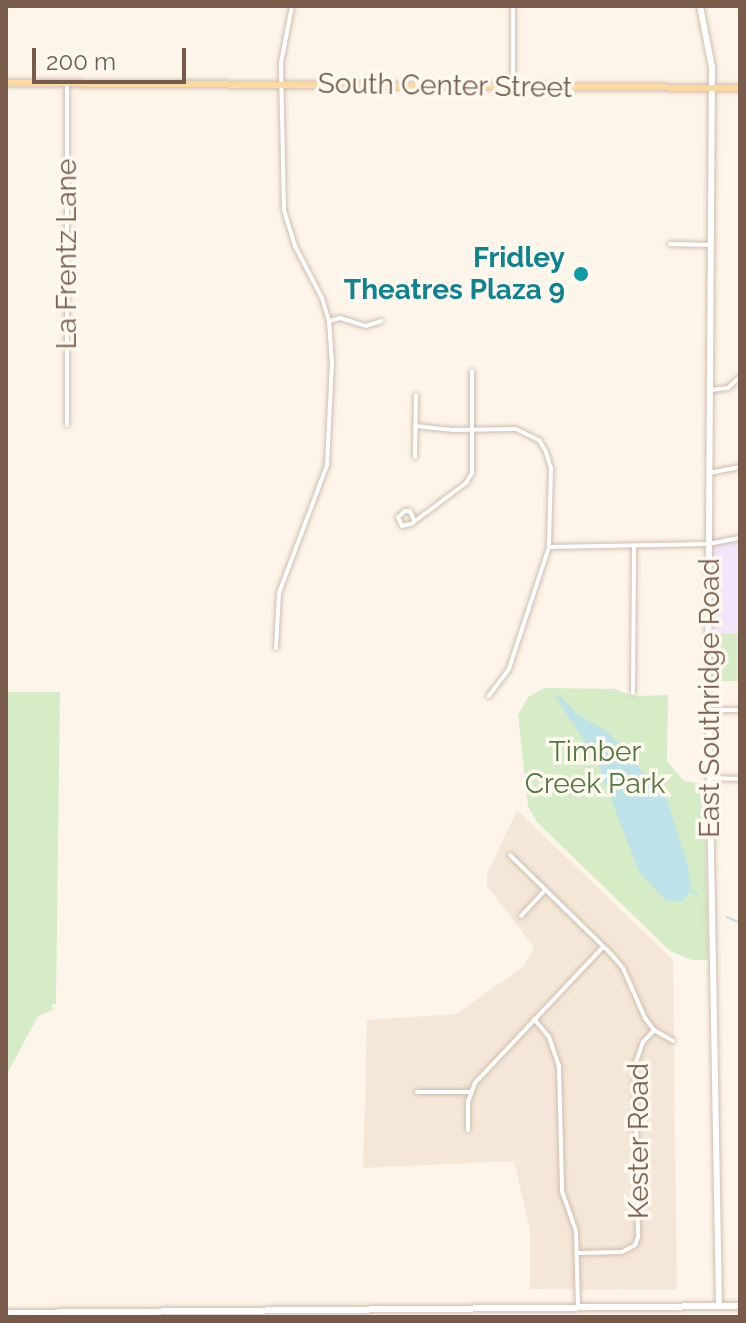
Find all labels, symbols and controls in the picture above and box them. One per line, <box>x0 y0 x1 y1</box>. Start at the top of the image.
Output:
scale bar <box>36 32 190 82</box>
text: 200 m <box>46 47 116 76</box>
street label: South Center Street <box>317 67 573 105</box>
street label: La Frentz Lane <box>50 159 84 349</box>
place label: Fridley Theatres Plaza 9 <box>344 241 565 307</box>
marker: Fridley Theatres Plaza 9 <box>572 265 590 283</box>
street label: East Southridge Road <box>693 558 727 838</box>
park label: Timber Creek Park <box>525 735 665 801</box>
street label: Kester Road <box>622 1063 656 1219</box>

